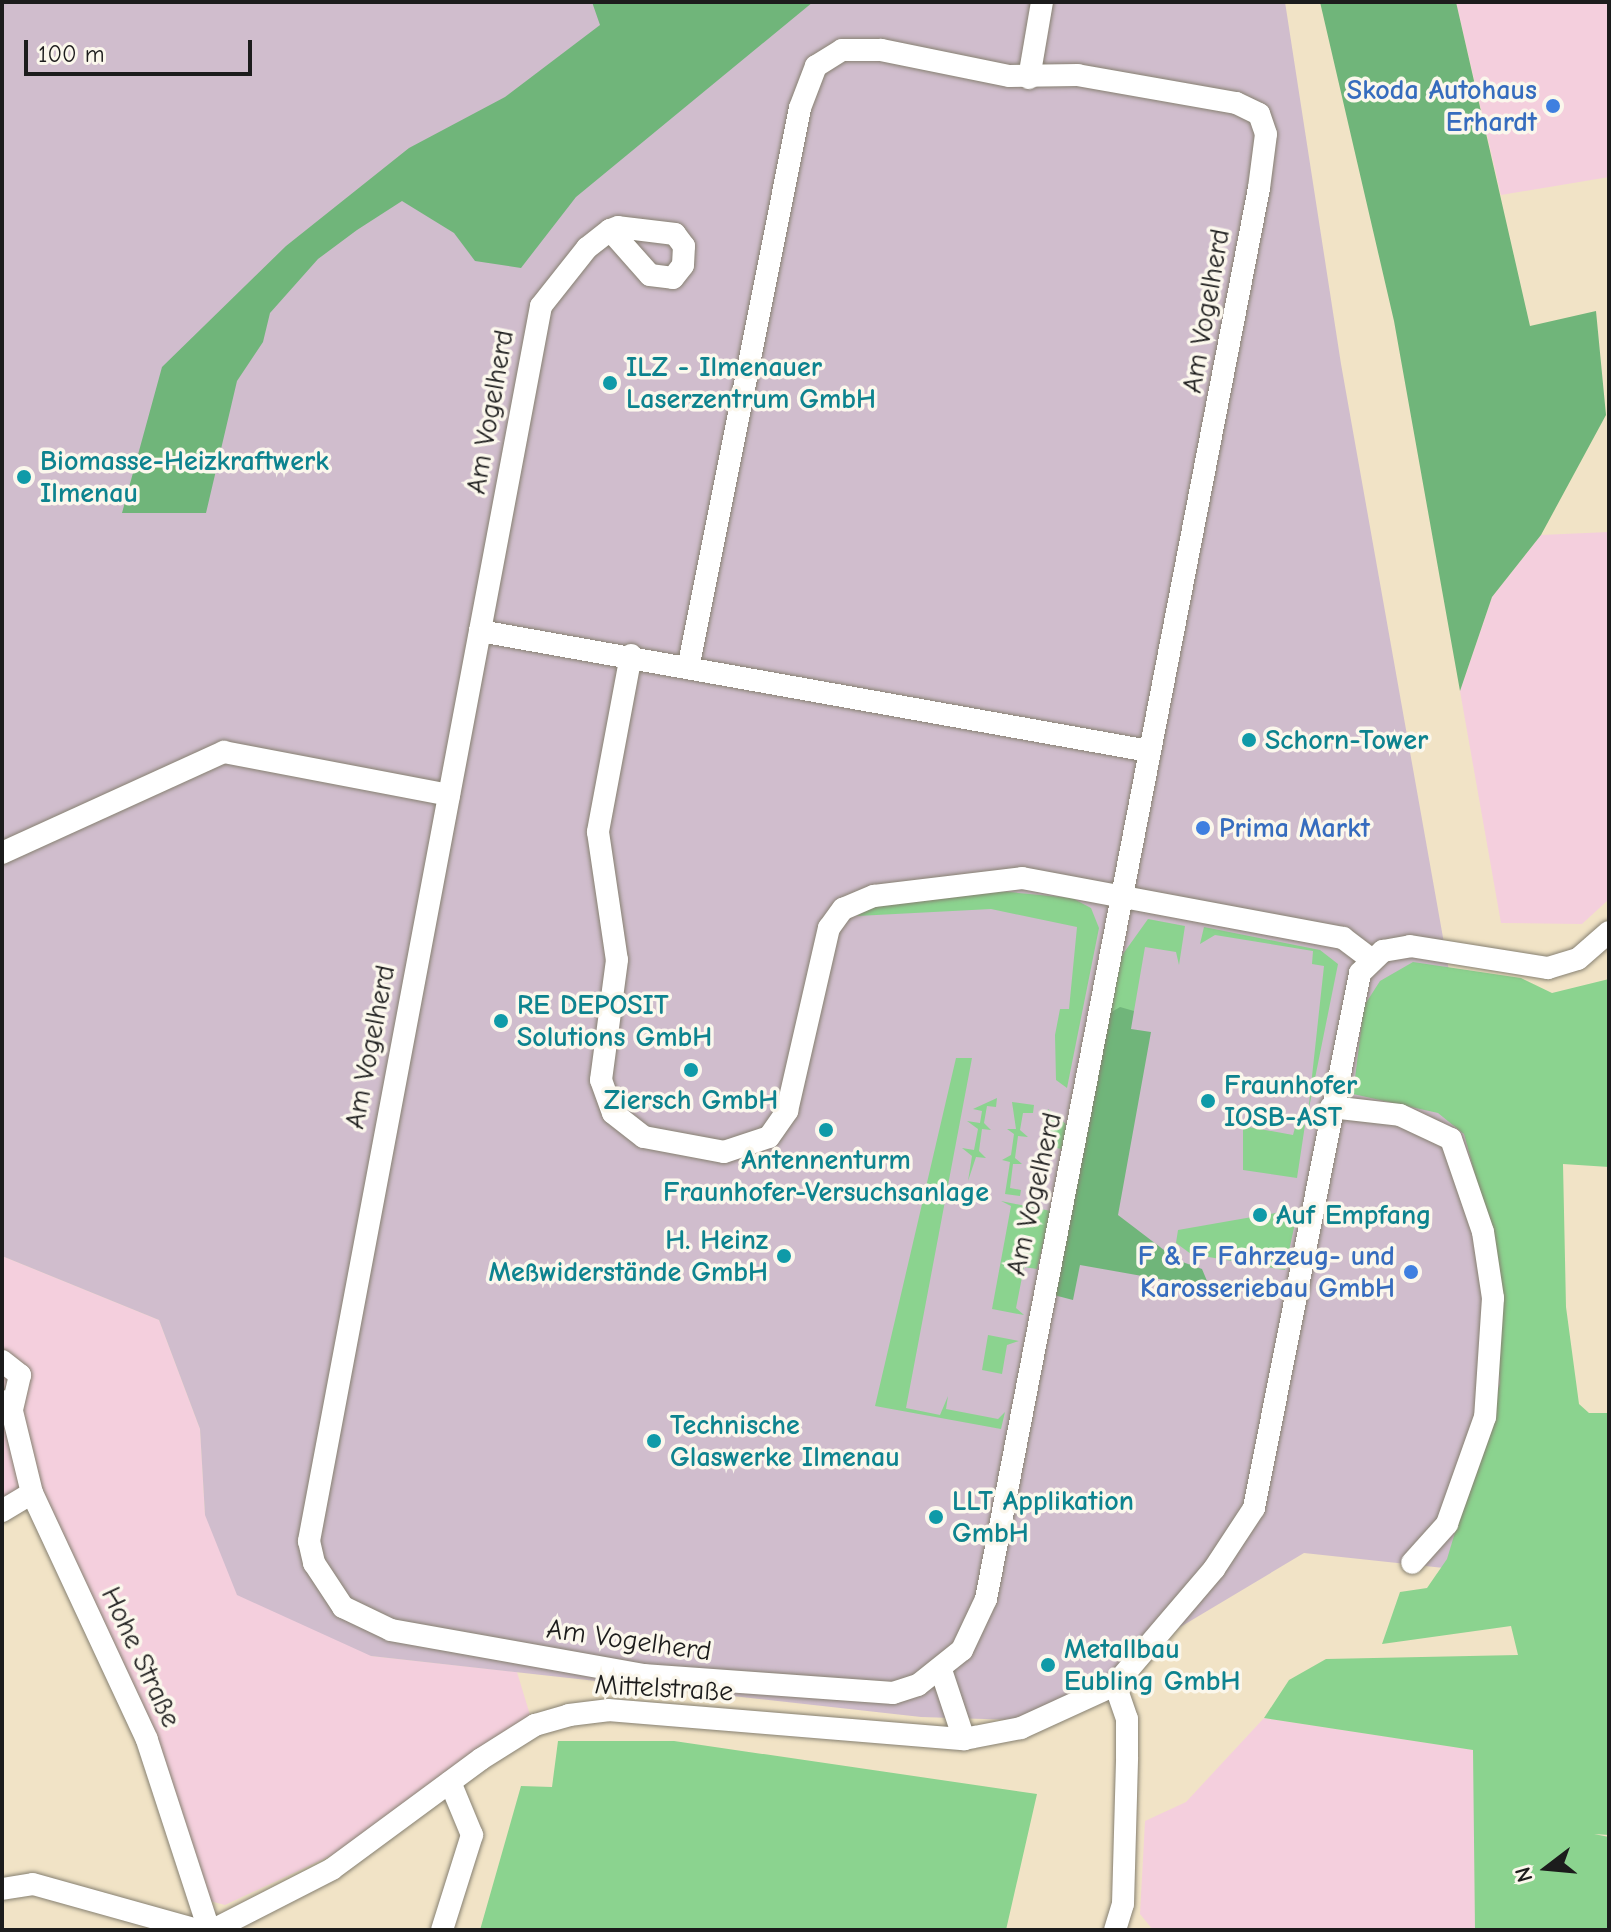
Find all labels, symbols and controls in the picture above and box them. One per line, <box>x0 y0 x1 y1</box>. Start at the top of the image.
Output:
scale bar <box>28 24 256 74</box>
text: 100 m <box>38 40 105 68</box>
place label: Skoda Autohaus Erhardt <box>1347 73 1537 139</box>
marker: Skoda Autohaus Erhardt <box>1544 97 1562 115</box>
street label: Am Vogelherd <box>1175 226 1237 396</box>
street label: Am Vogelherd <box>459 327 521 497</box>
place label: ILZ - Ilmenauer Laserzentrum GmbH <box>626 350 876 416</box>
marker: ILZ - Ilmenauer Laserzentrum GmbH <box>601 374 619 392</box>
place label: Biomasse-Heizkraftwerk Ilmenau <box>40 444 329 510</box>
marker: Biomasse-Heizkraftwerk Ilmenau <box>15 468 33 486</box>
place label: Schorn-Tower <box>1265 723 1428 757</box>
marker: Schorn-Tower <box>1240 731 1258 749</box>
place label: Prima Markt <box>1219 811 1370 845</box>
marker: Prima Markt <box>1194 819 1212 837</box>
street label: Am Vogelherd <box>338 962 402 1132</box>
place label: RE DEPOSIT Solutions GmbH <box>517 988 712 1054</box>
marker: RE DEPOSIT Solutions GmbH <box>492 1012 510 1030</box>
marker: Ziersch GmbH <box>682 1061 700 1079</box>
place label: Fraunhofer IOSB-AST <box>1224 1068 1357 1134</box>
place label: Ziersch GmbH <box>604 1083 778 1117</box>
marker: Fraunhofer IOSB-AST <box>1199 1092 1217 1110</box>
street label: Am Vogelherd <box>999 1109 1069 1279</box>
marker: Antennenturm Fraunhofer-Versuchsanlage <box>817 1121 835 1139</box>
place label: Antennenturm Fraunhofer-Versuchsanlage <box>663 1143 989 1209</box>
place label: Auf Empfang <box>1276 1198 1431 1232</box>
marker: Auf Empfang <box>1251 1206 1269 1224</box>
place label: H. Heinz Meßwiderstände GmbH <box>488 1223 768 1289</box>
place label: F & F Fahrzeug- und Karosseriebau GmbH <box>1138 1239 1395 1305</box>
marker: H. Heinz Meßwiderstände GmbH <box>775 1247 793 1265</box>
marker: F & F Fahrzeug- und Karosseriebau GmbH <box>1402 1263 1420 1281</box>
place label: Technische Glaswerke Ilmenau <box>670 1408 900 1474</box>
marker: Technische Glaswerke Ilmenau <box>645 1432 663 1450</box>
place label: LLT Applikation GmbH <box>952 1484 1134 1550</box>
marker: LLT Applikation GmbH <box>927 1508 945 1526</box>
street label: Hohe Straße <box>94 1582 188 1732</box>
street label: Am Vogelherd <box>544 1612 714 1668</box>
place label: Metallbau Eubling GmbH <box>1064 1632 1240 1698</box>
marker: Metallbau Eubling GmbH <box>1039 1656 1057 1674</box>
street label: Mittelstraße <box>594 1668 734 1708</box>
north arrow <box>1507 1828 1587 1908</box>
text: N <box>1509 1864 1538 1885</box>

